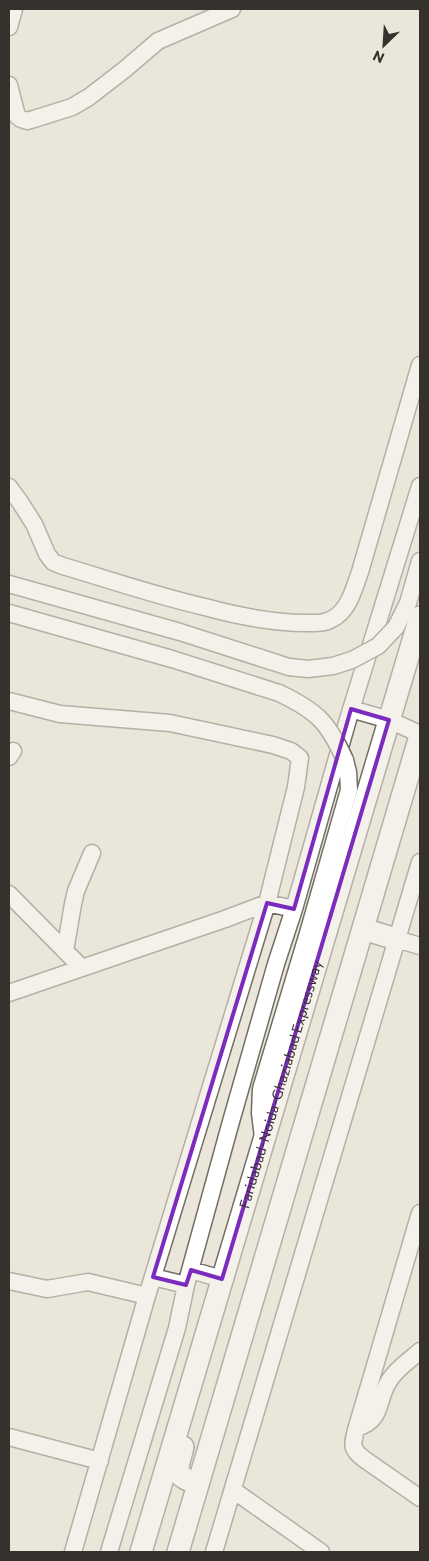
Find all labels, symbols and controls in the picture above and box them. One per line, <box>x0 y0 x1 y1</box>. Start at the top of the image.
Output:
north arrow <box>359 20 409 70</box>
text: N <box>370 47 387 67</box>
street label: Faridabad-Noida-Ghaziabad Expressway <box>235 958 325 1210</box>

